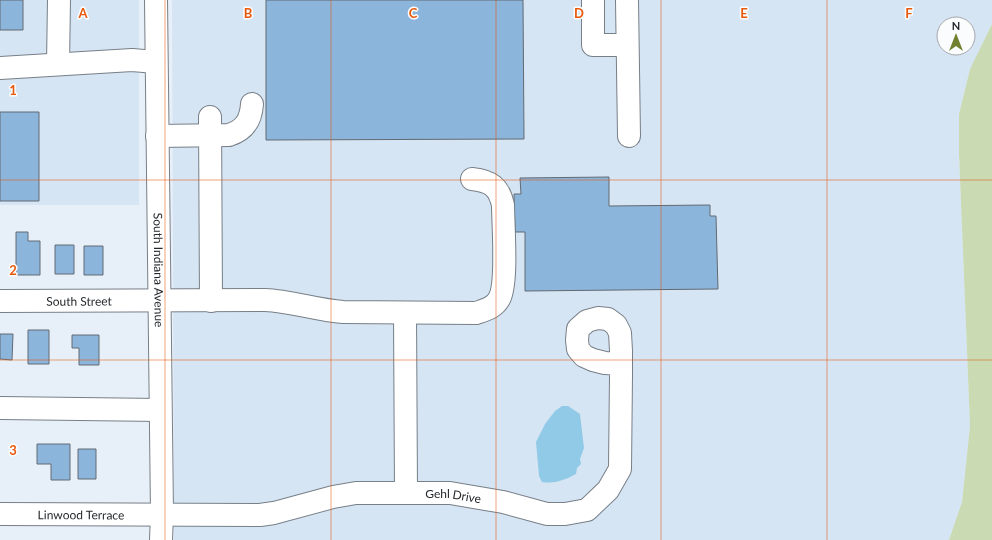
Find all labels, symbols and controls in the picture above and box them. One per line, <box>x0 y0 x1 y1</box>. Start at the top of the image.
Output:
text: A <box>77 5 88 21</box>
text: B <box>244 5 253 21</box>
text: C <box>409 5 418 21</box>
text: D <box>574 5 584 21</box>
text: E <box>740 5 748 21</box>
text: F <box>905 5 913 21</box>
north arrow <box>936 16 976 56</box>
text: N <box>952 19 960 32</box>
text: 1 <box>9 82 17 98</box>
street label: South Indiana Avenue <box>151 212 167 327</box>
text: 2 <box>9 262 17 278</box>
street label: South Street <box>46 293 113 308</box>
text: 3 <box>9 442 17 458</box>
street label: Gehl Drive <box>425 486 482 506</box>
street label: Linwood Terrace <box>38 507 124 522</box>

